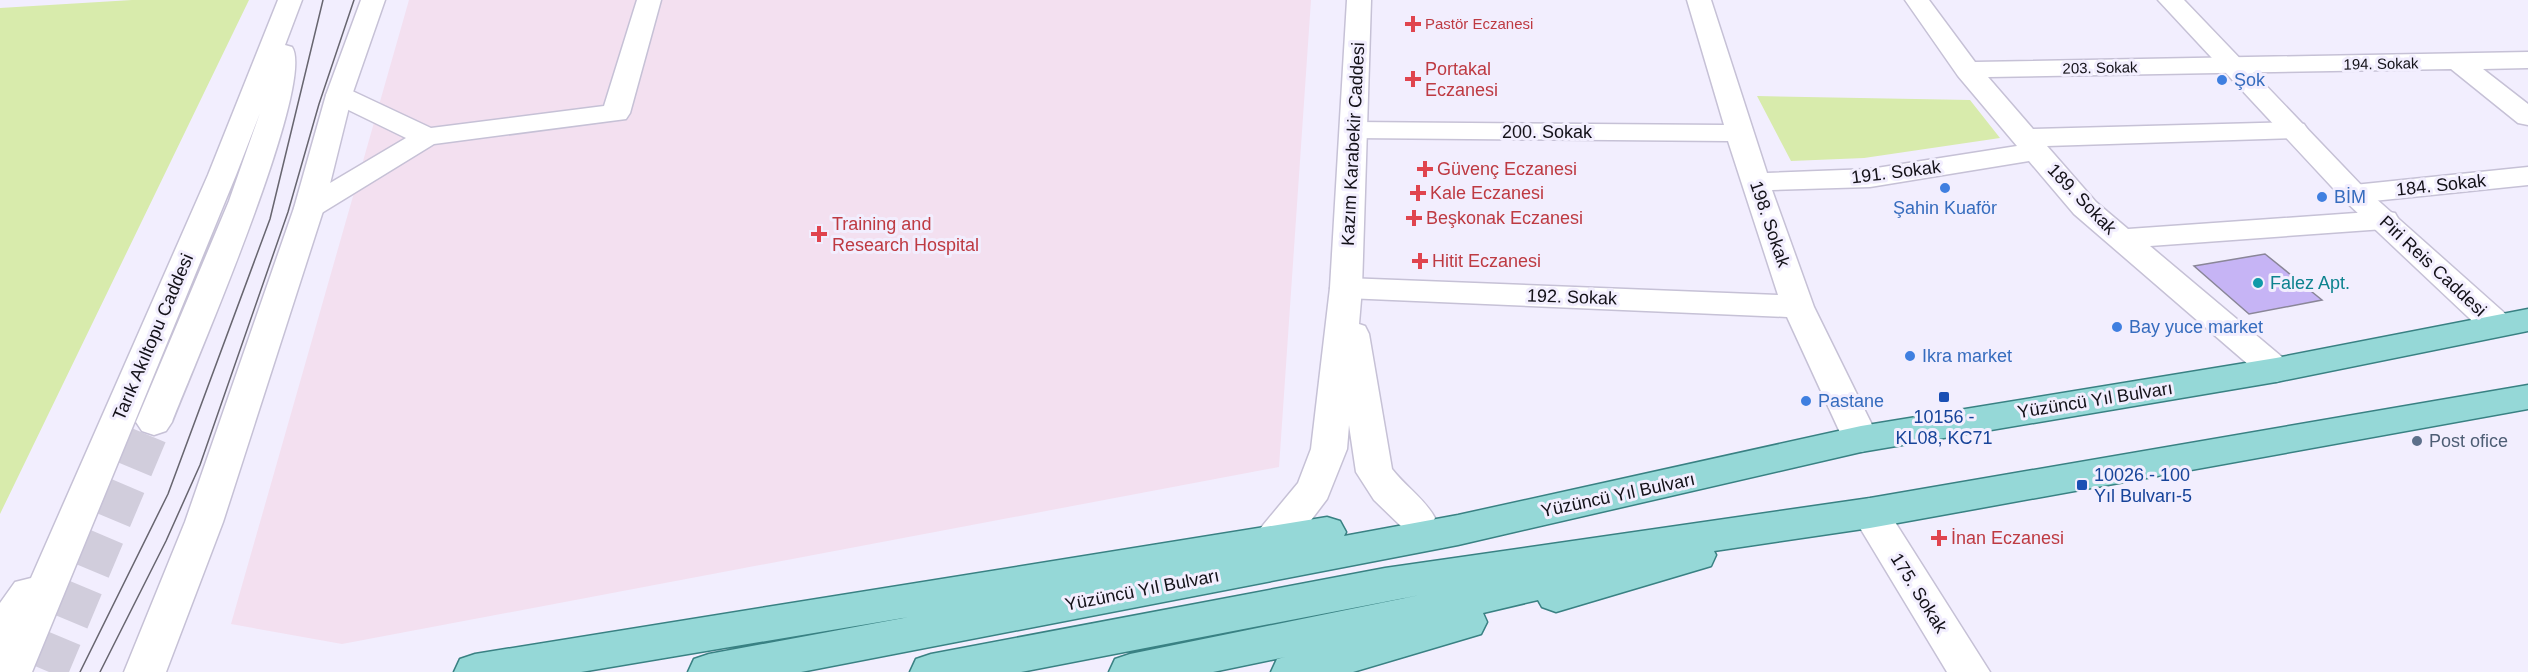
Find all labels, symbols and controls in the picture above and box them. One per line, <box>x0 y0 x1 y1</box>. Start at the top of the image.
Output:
place label: Pastör Eczanesi <box>1425 15 1533 32</box>
marker: Pastör Eczanesi <box>1406 17 1420 31</box>
street label: Kazım Karabekir Caddesi <box>1338 42 1368 246</box>
street label: 194. Sokak <box>2343 54 2419 73</box>
street label: 203. Sokak <box>2062 58 2138 77</box>
place label: Portakal Eczanesi <box>1425 59 1498 100</box>
place label: Şok <box>2234 70 2266 90</box>
marker: Portakal Eczanesi <box>1406 72 1420 86</box>
marker: Şok <box>2215 73 2229 87</box>
street label: 200. Sokak <box>1502 122 1593 142</box>
street label: 191. Sokak <box>1850 156 1943 187</box>
place label: Güvenç Eczanesi <box>1437 159 1577 179</box>
street label: 189. Sokak <box>2044 160 2121 239</box>
marker: Güvenç Eczanesi <box>1418 162 1432 176</box>
street label: 184. Sokak <box>2395 170 2488 200</box>
street label: 198. Sokak <box>1746 178 1794 271</box>
marker: Şahin Kuaför <box>1938 181 1952 195</box>
place label: Kale Eczanesi <box>1430 183 1544 203</box>
marker: Kale Eczanesi <box>1411 186 1425 200</box>
place label: BİM <box>2334 187 2366 207</box>
marker: BİM <box>2315 190 2329 204</box>
place label: Şahin Kuaför <box>1893 198 1997 218</box>
place label: Beşkonak Eczanesi <box>1426 208 1583 228</box>
marker: Beşkonak Eczanesi <box>1407 211 1421 225</box>
street label: Piri Reis Caddesi <box>2376 212 2490 320</box>
place label: Training and Research Hospital <box>832 214 979 255</box>
marker: Training and Research Hospital <box>810 225 828 243</box>
street label: Tarık Akıltopu Caddesi <box>109 251 197 423</box>
place label: Hitit Eczanesi <box>1432 251 1541 271</box>
marker: Hitit Eczanesi <box>1413 254 1427 268</box>
place label: Falez Apt. <box>2270 273 2350 293</box>
marker: Falez Apt. <box>2251 276 2265 290</box>
street label: 192. Sokak <box>1527 285 1618 309</box>
place label: Bay yuce market <box>2129 317 2263 337</box>
marker: Bay yuce market <box>2110 320 2124 334</box>
place label: Ikra market <box>1922 346 2012 366</box>
marker: Ikra market <box>1903 349 1917 363</box>
street label: Yüzüncü Yıl Bulvarı <box>2016 378 2174 422</box>
marker: 10156 - KL08, KC71 <box>1937 390 1951 404</box>
place label: Pastane <box>1818 391 1884 411</box>
marker: Pastane <box>1799 394 1813 408</box>
place label: 10156 - KL08, KC71 <box>1895 407 1993 448</box>
place label: Post ofice <box>2429 431 2508 451</box>
marker: Post ofice <box>2410 434 2424 448</box>
place label: 10026 - 100 Yıl Bulvarı-5 <box>2094 465 2192 506</box>
street label: Yüzüncü Yıl Bulvarı <box>1539 469 1697 521</box>
marker: 10026 - 100 Yıl Bulvarı-5 <box>2075 478 2089 492</box>
place label: İnan Eczanesi <box>1951 528 2064 548</box>
marker: İnan Eczanesi <box>1932 531 1946 545</box>
street label: 175. Sokak <box>1887 550 1952 637</box>
street label: Yüzüncü Yıl Bulvarı <box>1063 565 1221 615</box>

